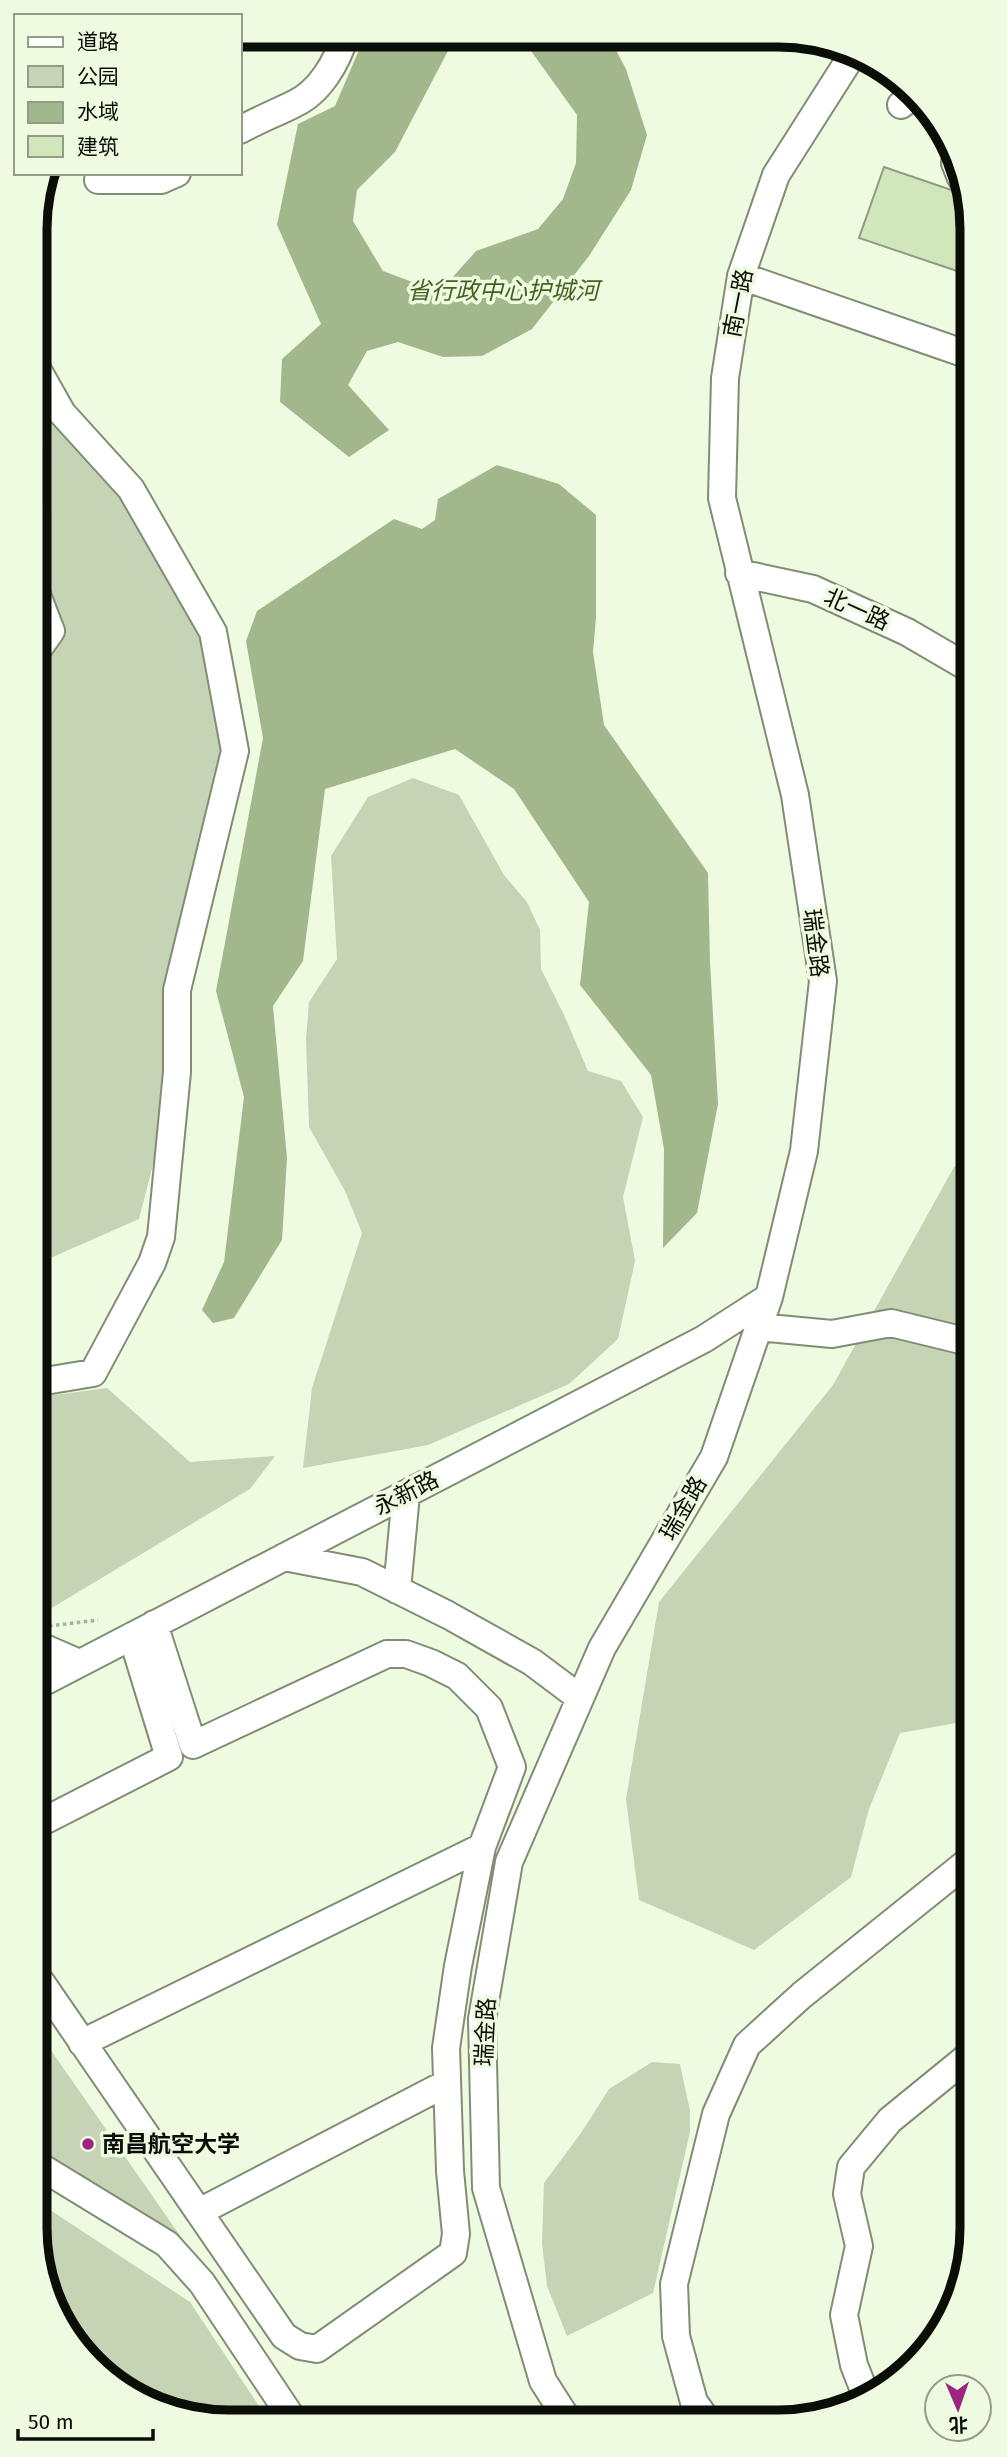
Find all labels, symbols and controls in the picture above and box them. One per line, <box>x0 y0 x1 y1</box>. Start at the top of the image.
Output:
legend <box>14 14 242 175</box>
text: 道路 <box>77 29 119 55</box>
text: 公园 <box>77 64 119 90</box>
text: 水域 <box>77 99 119 125</box>
text: 建筑 <box>77 134 119 160</box>
street label: 南一路 <box>718 266 758 340</box>
water label: 省行政中心护城河 <box>407 277 603 305</box>
street label: 北一路 <box>820 582 894 636</box>
street label: 瑞金路 <box>798 907 834 979</box>
street label: 永新路 <box>369 1465 443 1521</box>
street label: 瑞金路 <box>654 1471 712 1545</box>
street label: 瑞金路 <box>469 1997 501 2067</box>
place label: 南昌航空大学 <box>102 2130 240 2158</box>
marker: 南昌航空大学 <box>80 2136 96 2152</box>
north arrow <box>923 2373 993 2443</box>
scale bar <box>18 2398 152 2442</box>
text: 50 m <box>28 2409 74 2435</box>
text: 北 <box>949 2413 968 2436</box>

